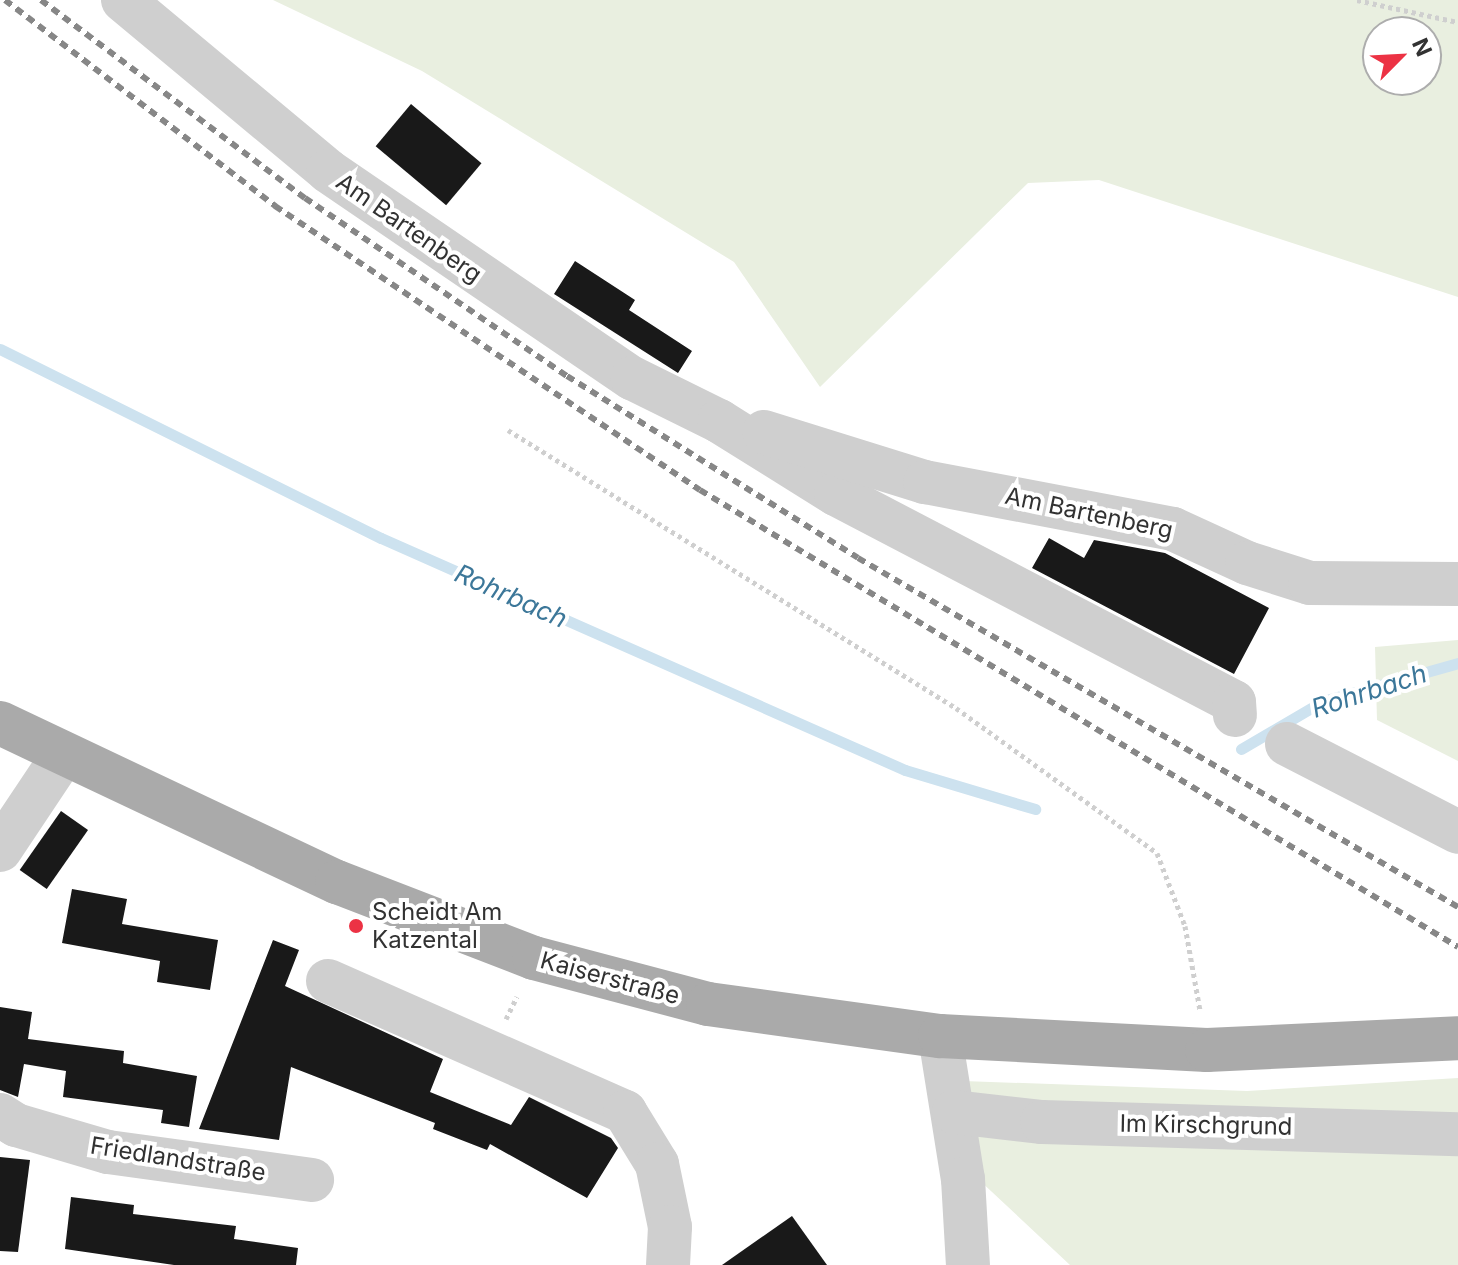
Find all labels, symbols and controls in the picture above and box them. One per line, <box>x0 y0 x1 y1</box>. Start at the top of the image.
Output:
north arrow <box>1362 16 1442 96</box>
text: N <box>1407 34 1437 60</box>
street label: Am Bartenberg <box>331 167 487 289</box>
street label: Am Bartenberg <box>1002 481 1176 545</box>
water label: Rohrbach <box>450 557 572 635</box>
water label: Rohrbach <box>1307 658 1431 724</box>
place label: Scheidt Am Katzental <box>372 898 502 954</box>
marker: Scheidt Am Katzental <box>347 917 365 935</box>
street label: Kaiserstraße <box>537 946 683 1010</box>
street label: Im Kirschgrund <box>1119 1109 1293 1141</box>
street label: Friedlandstraße <box>88 1131 268 1187</box>

